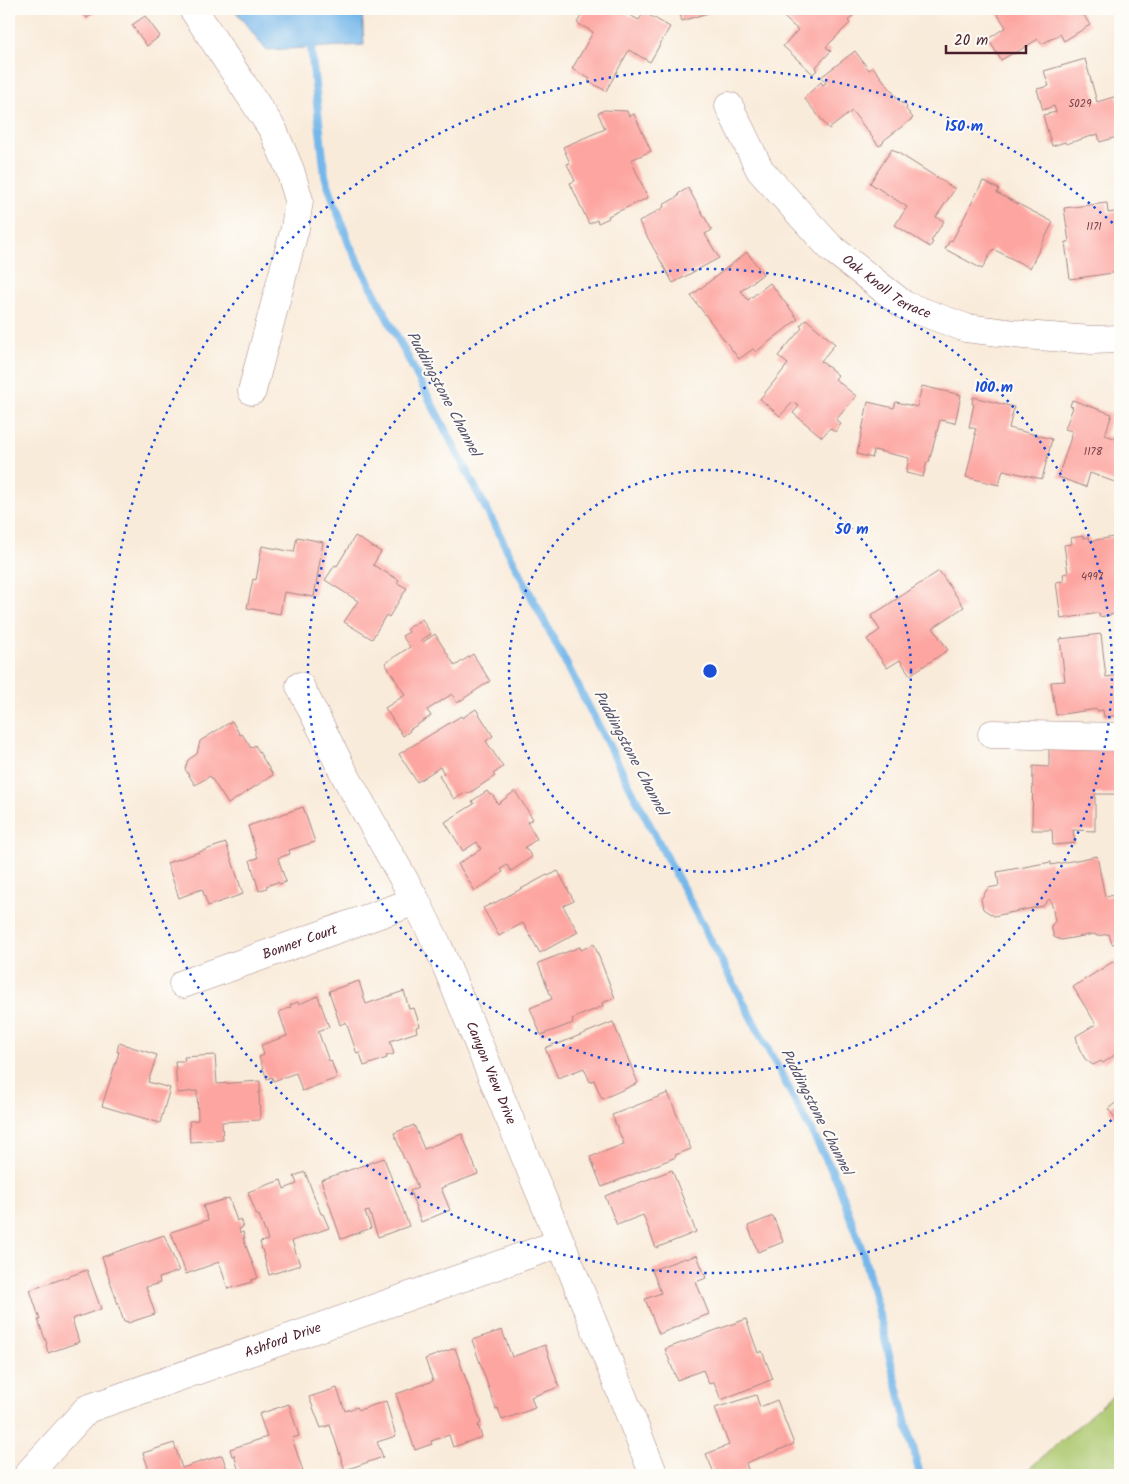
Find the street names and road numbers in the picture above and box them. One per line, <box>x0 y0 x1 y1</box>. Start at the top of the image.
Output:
street label: Oak Knoll Terrace <box>837 249 935 325</box>
street label: Bonner Court <box>259 919 341 966</box>
street label: Canyon View Drive <box>459 1018 522 1129</box>
street label: Ashford Drive <box>242 1317 325 1364</box>

